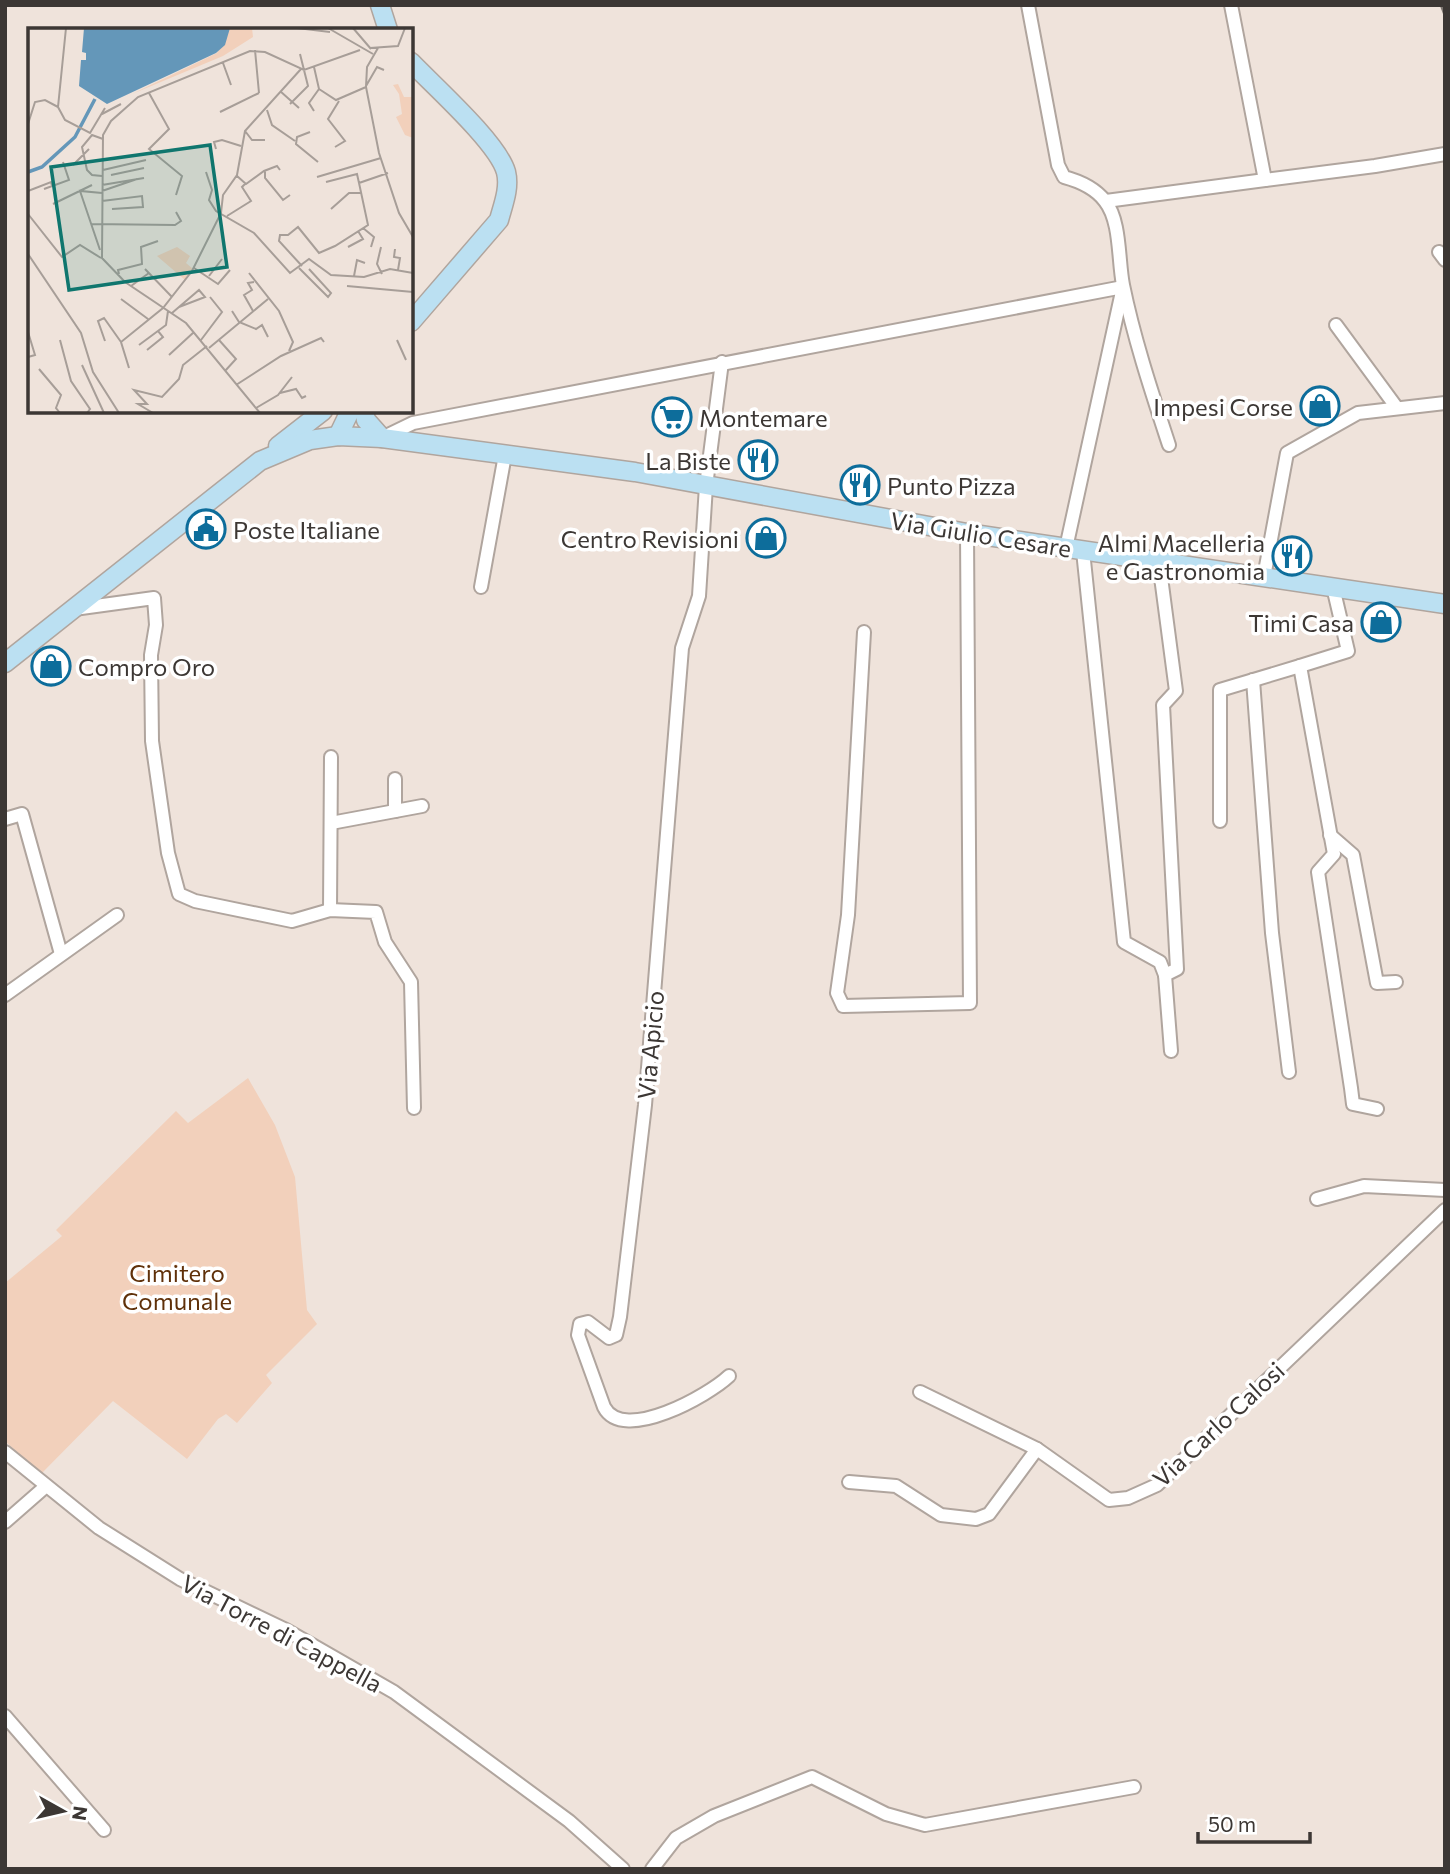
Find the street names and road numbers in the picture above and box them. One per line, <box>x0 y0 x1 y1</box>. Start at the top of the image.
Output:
street label: Via Giulio Cesare <box>889 505 1073 563</box>
street label: Via Apicio <box>631 989 669 1101</box>
street label: Via Carlo Calosi <box>1146 1356 1290 1492</box>
street label: Via Torre di Cappella <box>177 1568 387 1698</box>

